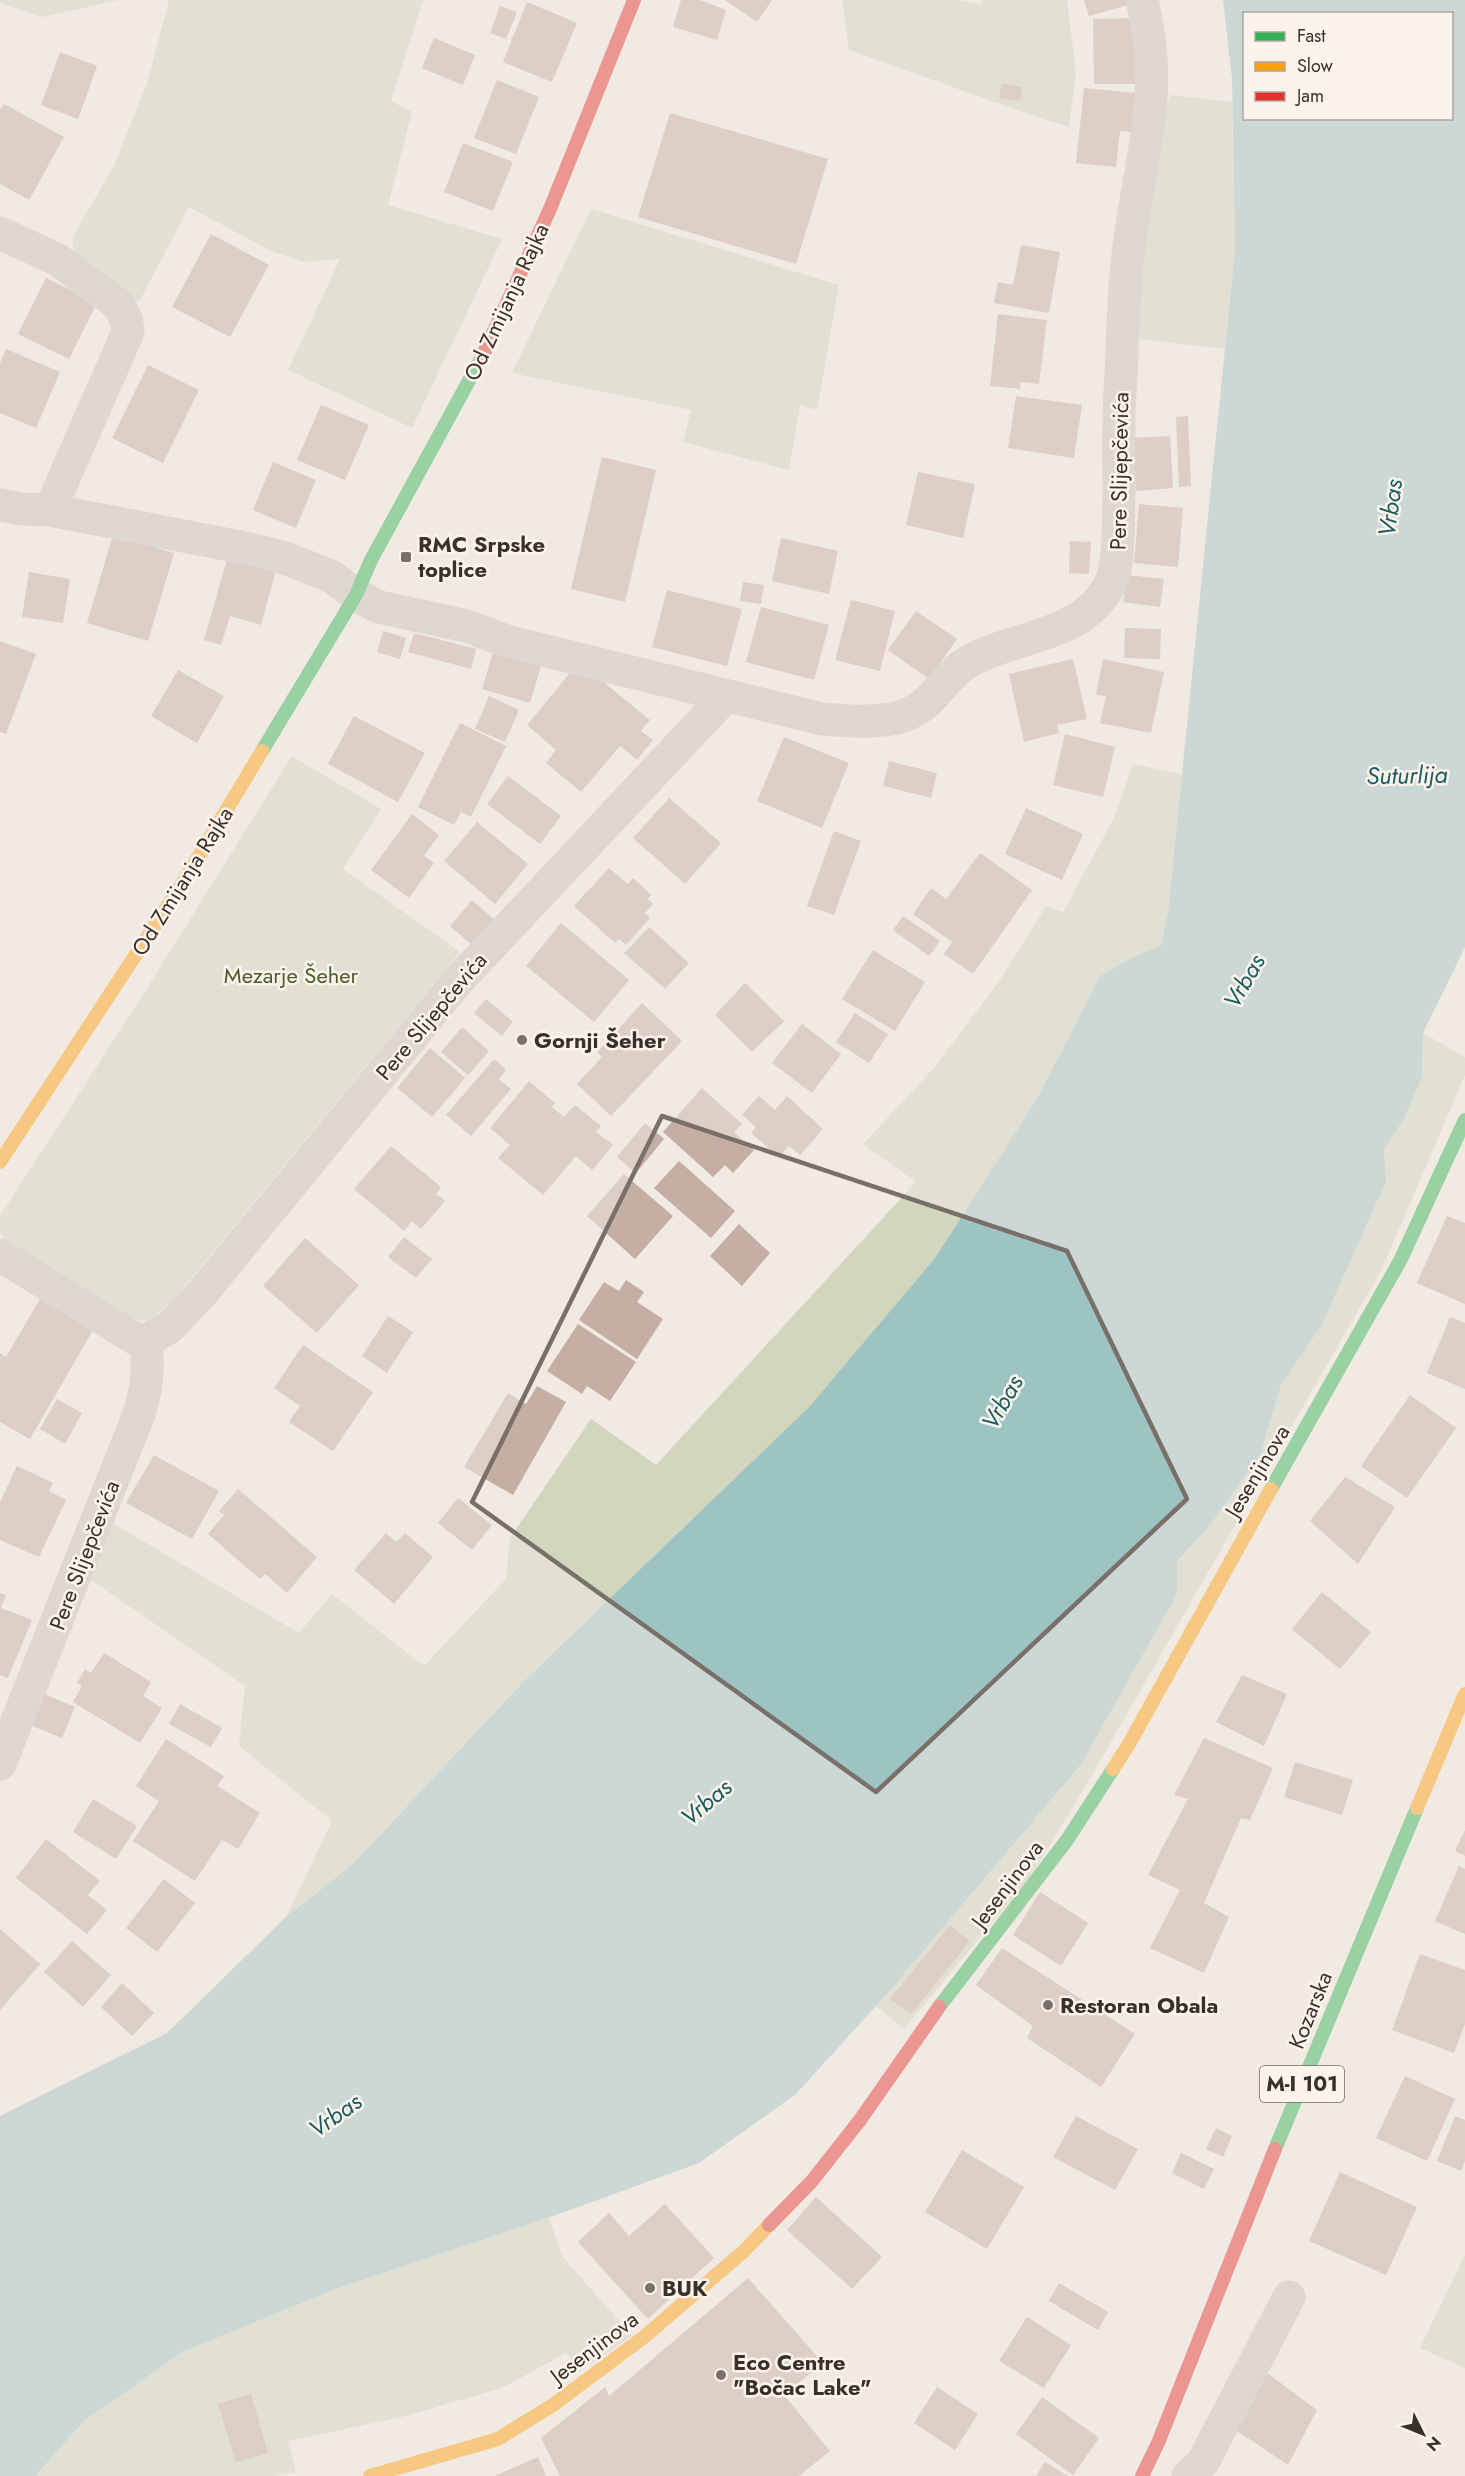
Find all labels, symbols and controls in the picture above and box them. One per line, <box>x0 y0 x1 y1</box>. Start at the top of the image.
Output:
legend <box>1243 12 1453 120</box>
text: Fast <box>1297 23 1326 49</box>
text: Slow <box>1297 53 1334 79</box>
text: Jam <box>1295 83 1324 109</box>
street label: Od Zmijanja Rajka <box>455 218 557 386</box>
street label: Pere Slijepčevića <box>1102 392 1136 550</box>
water label: Vrbas <box>1369 476 1411 539</box>
place label: RMC Srpske toplice <box>418 528 545 585</box>
marker: RMC Srpske toplice <box>399 550 413 564</box>
water label: Suturlija <box>1366 757 1448 793</box>
street label: Od Zmijanja Rajka <box>123 800 241 962</box>
street label: Pere Slijepčevića <box>368 945 494 1087</box>
water label: Vrbas <box>1214 947 1274 1015</box>
park label: Mezarje Šeher <box>224 959 359 991</box>
place label: Gornji Šeher <box>534 1024 666 1056</box>
marker: Gornji Šeher <box>515 1033 529 1047</box>
water label: Vrbas <box>972 1368 1032 1436</box>
street label: Jesenjinova <box>1215 1419 1297 1526</box>
street label: Pere Slijepčevića <box>41 1475 127 1635</box>
water label: Vrbas <box>673 1770 740 1834</box>
street label: Jesenjinova <box>961 1833 1051 1937</box>
street label: Kozarska <box>1280 1967 1340 2053</box>
place label: Restoran Obala <box>1060 1989 1218 2021</box>
marker: Restoran Obala <box>1041 1998 1055 2012</box>
road number: M-I 101 <box>1260 2066 1344 2102</box>
water label: Vrbas <box>301 2084 369 2146</box>
place label: BUK <box>662 2272 708 2304</box>
marker: BUK <box>643 2281 657 2295</box>
street label: Jesenjinova <box>541 2303 645 2393</box>
place label: Eco Centre "Bočac Lake" <box>733 2346 871 2403</box>
marker: Eco Centre "Bočac Lake" <box>714 2368 728 2382</box>
north arrow <box>1393 2404 1453 2464</box>
text: N <box>1421 2431 1446 2456</box>

